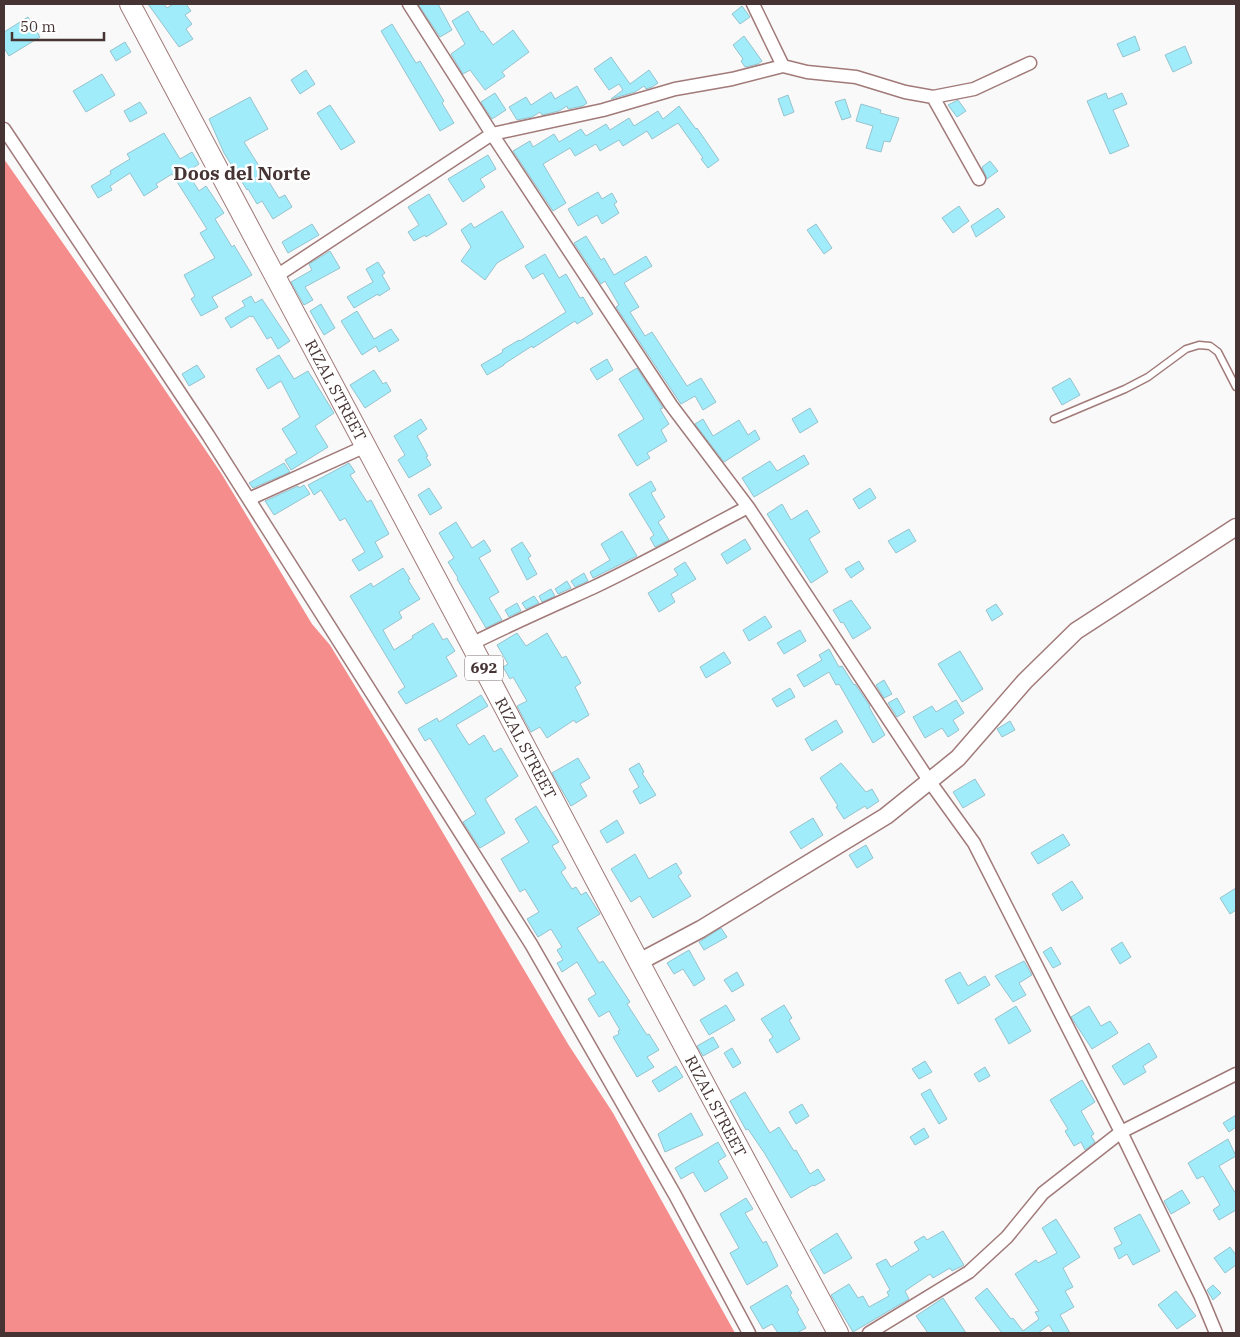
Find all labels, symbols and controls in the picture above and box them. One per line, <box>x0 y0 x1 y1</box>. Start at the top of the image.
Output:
scale bar <box>12 10 105 42</box>
text: 50 m <box>20 17 56 36</box>
district label: Doos del Norte <box>173 161 311 185</box>
street label: RIZAL STREET <box>301 336 371 444</box>
road number: 692 <box>465 656 503 680</box>
street label: RIZAL STREET <box>491 694 561 802</box>
street label: RIZAL STREET <box>681 1052 751 1160</box>

